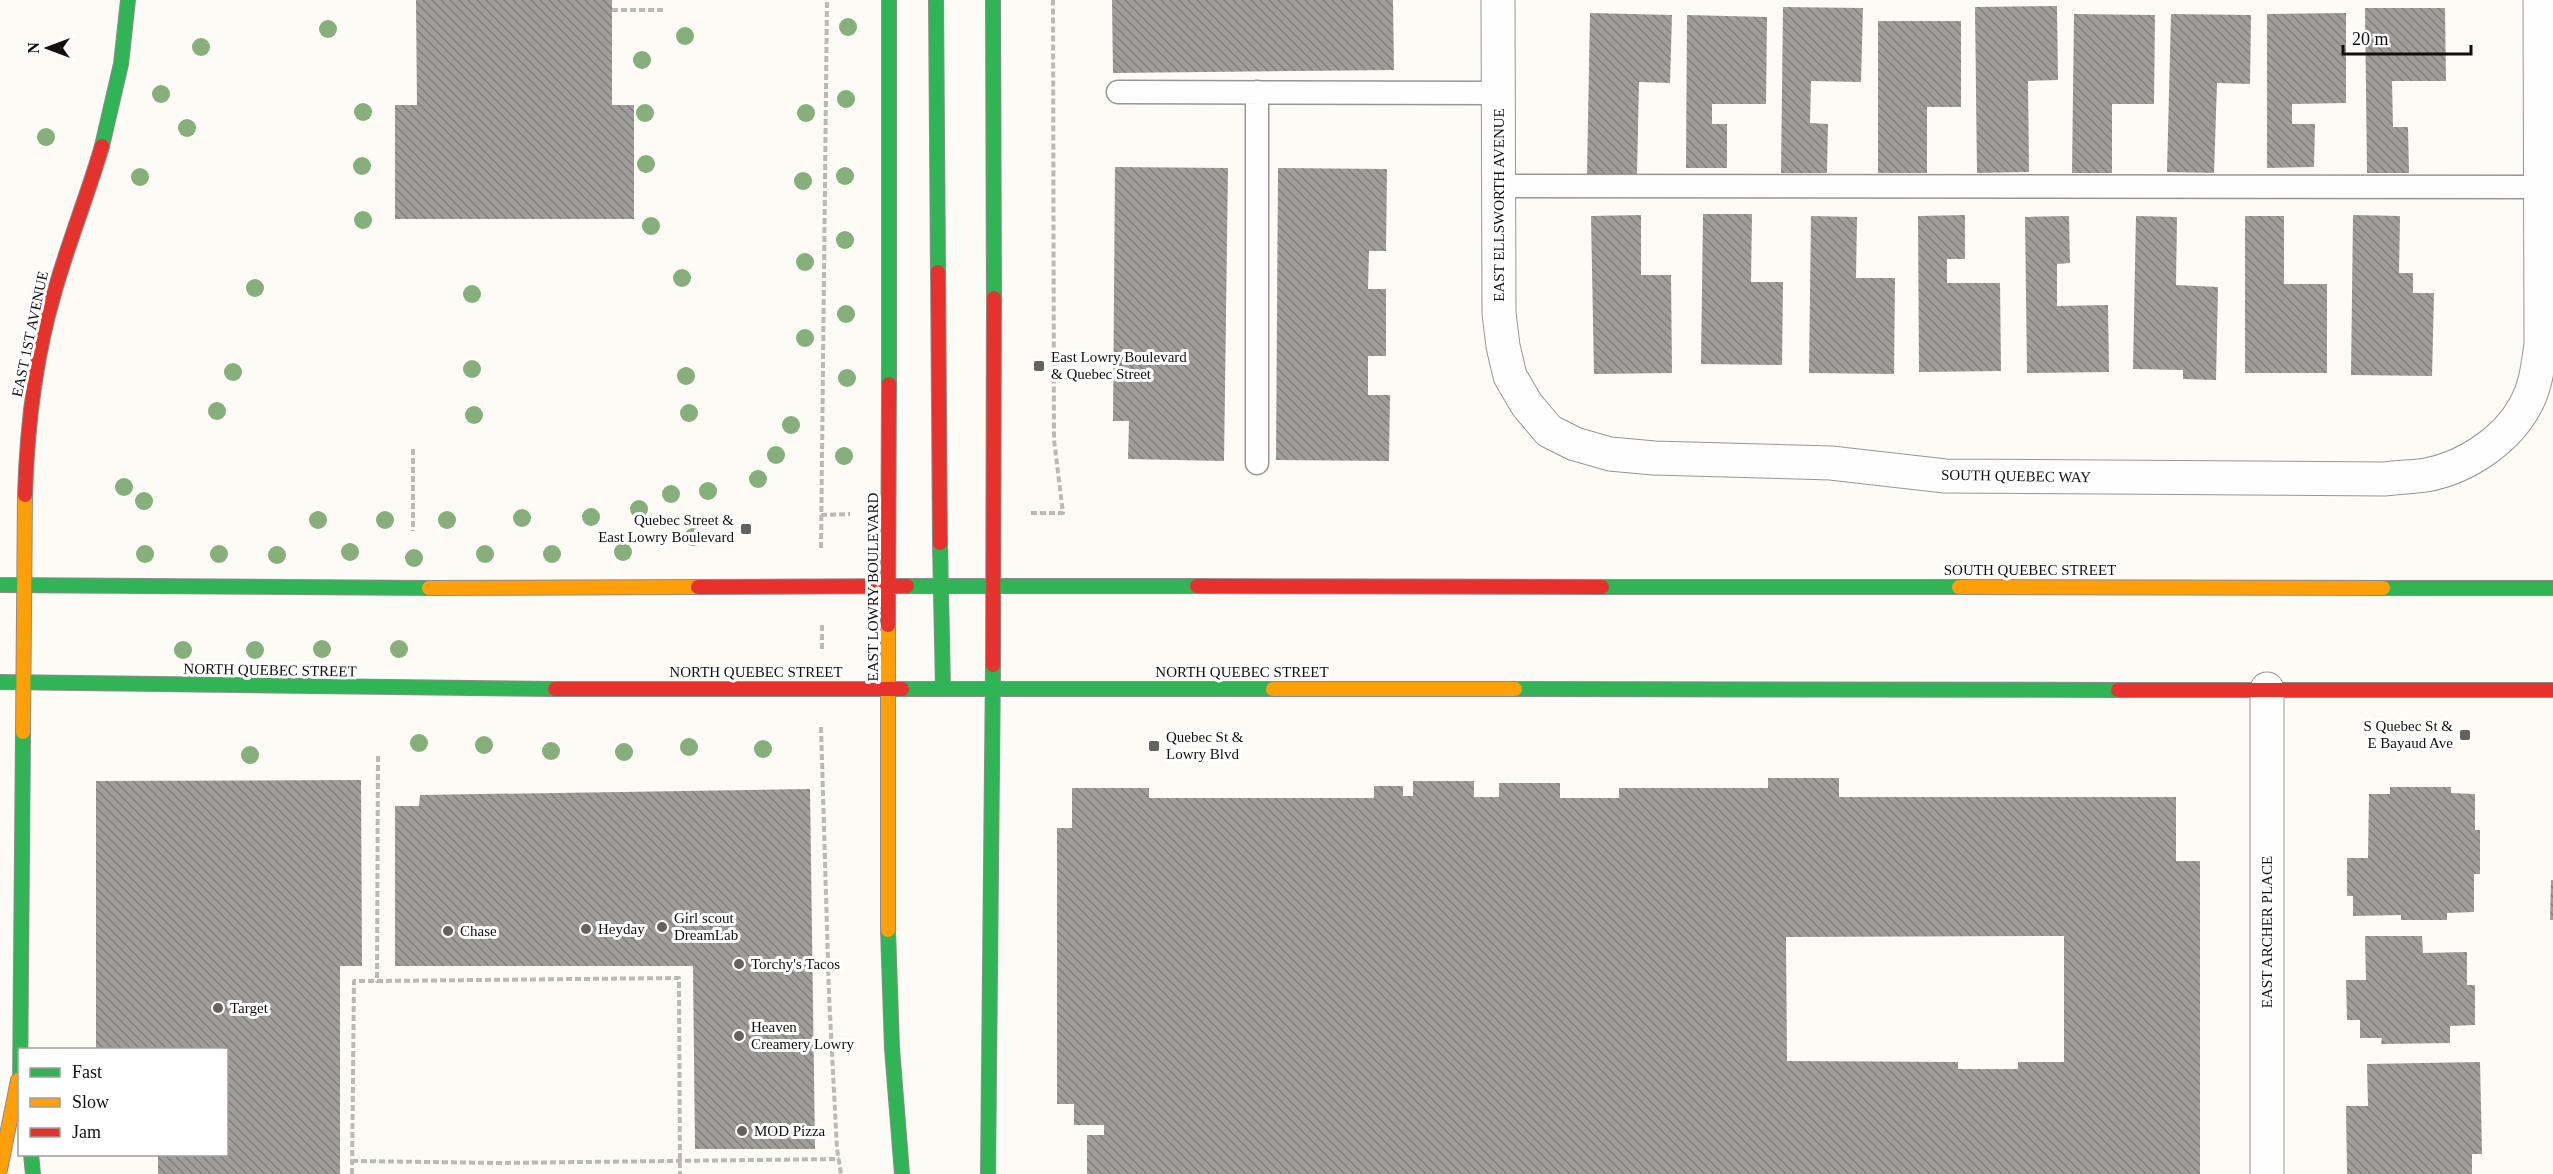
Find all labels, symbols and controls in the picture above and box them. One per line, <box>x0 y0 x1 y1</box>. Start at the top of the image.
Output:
north arrow <box>18 18 78 78</box>
scale bar <box>2343 18 2470 56</box>
text: 20 m <box>2352 29 2389 49</box>
text: N <box>25 42 42 54</box>
street label: EAST ELLSWORTH AVENUE <box>1491 108 1507 302</box>
street label: EAST 1ST AVENUE <box>9 270 51 398</box>
place label: East Lowry Boulevard & Quebec Street <box>1051 349 1187 382</box>
marker: East Lowry Boulevard & Quebec Street <box>1032 359 1046 373</box>
street label: SOUTH QUEBEC WAY <box>1941 467 2091 485</box>
street label: EAST LOWRY BOULEVARD <box>865 492 881 681</box>
place label: Quebec Street & East Lowry Boulevard <box>598 512 734 545</box>
marker: Quebec Street & East Lowry Boulevard <box>739 522 753 536</box>
street label: SOUTH QUEBEC STREET <box>1944 562 2116 578</box>
street label: NORTH QUEBEC STREET <box>183 660 357 680</box>
street label: NORTH QUEBEC STREET <box>669 664 843 680</box>
street label: NORTH QUEBEC STREET <box>1155 664 1329 680</box>
place label: S Quebec St & E Bayaud Ave <box>2363 718 2453 751</box>
marker: S Quebec St & E Bayaud Ave <box>2458 728 2472 742</box>
place label: Quebec St & Lowry Blvd <box>1166 729 1244 762</box>
marker: Quebec St & Lowry Blvd <box>1147 739 1161 753</box>
street label: EAST ARCHER PLACE <box>2259 856 2275 1008</box>
place label: Girl scout DreamLab <box>674 910 738 943</box>
marker: Girl scout DreamLab <box>655 920 669 934</box>
place label: Heyday <box>598 921 645 937</box>
marker: Heyday <box>579 922 593 936</box>
place label: Chase <box>460 923 497 939</box>
marker: Chase <box>441 924 455 938</box>
place label: Torchy's Tacos <box>751 956 840 972</box>
marker: Torchy's Tacos <box>732 957 746 971</box>
place label: Target <box>230 1000 269 1016</box>
marker: Target <box>211 1001 225 1015</box>
place label: Heaven Creamery Lowry <box>751 1019 854 1052</box>
marker: Heaven Creamery Lowry <box>732 1029 746 1043</box>
legend <box>18 1048 228 1156</box>
text: Fast <box>72 1062 102 1082</box>
text: Slow <box>72 1092 109 1112</box>
text: Jam <box>72 1122 101 1142</box>
place label: MOD Pizza <box>754 1123 826 1139</box>
marker: MOD Pizza <box>735 1124 749 1138</box>

